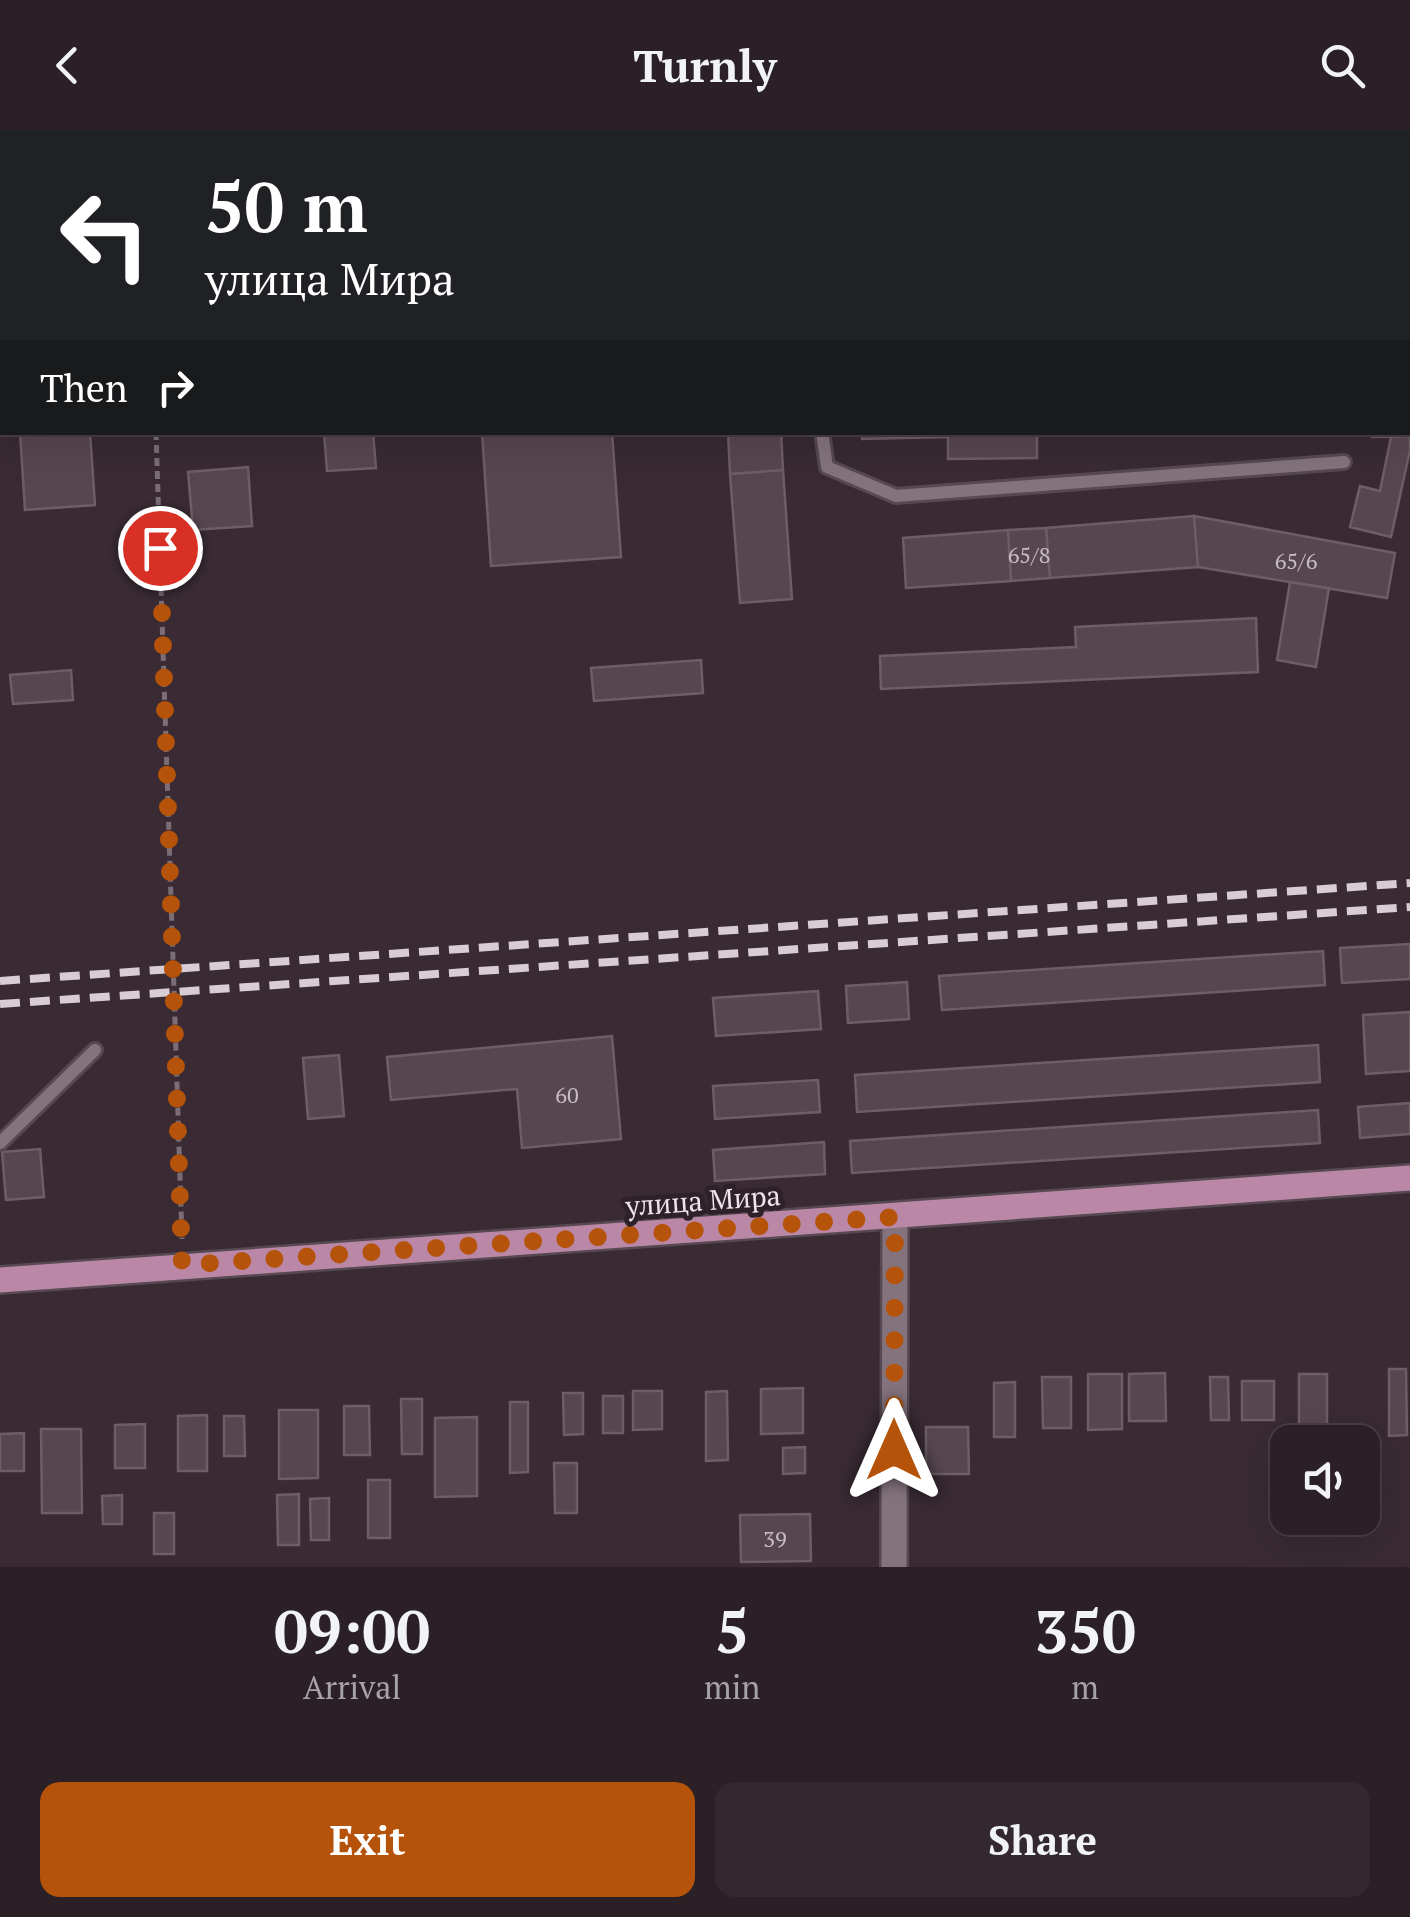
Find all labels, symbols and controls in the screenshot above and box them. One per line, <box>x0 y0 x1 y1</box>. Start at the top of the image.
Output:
text: Turnly <box>633 35 777 95</box>
icon: back <box>40 38 95 93</box>
icon: search <box>1315 38 1370 93</box>
text: 50 m <box>205 159 368 252</box>
icon: left <box>40 170 170 300</box>
text: улица Мира <box>205 248 455 308</box>
icon: right <box>148 360 203 415</box>
text: Then <box>40 363 128 413</box>
pin <box>118 506 203 591</box>
icon: arrive <box>133 521 188 576</box>
house number: 65/8 <box>1008 540 1050 569</box>
house number: 65/6 <box>1275 546 1318 575</box>
house number: 60 <box>555 1080 579 1109</box>
street label: улица Мира <box>623 1176 782 1224</box>
position arrow <box>842 1398 946 1502</box>
map controls <box>1270 1425 1380 1535</box>
button: sound <box>1270 1425 1380 1535</box>
house number: 39 <box>763 1524 787 1553</box>
text: 09:00 <box>274 1591 430 1670</box>
text: 5 <box>715 1591 749 1670</box>
text: 350 <box>1034 1591 1136 1670</box>
text: Arrival <box>303 1666 401 1708</box>
text: min <box>704 1666 760 1708</box>
text: m <box>1071 1666 1099 1708</box>
button: Exit <box>40 1782 695 1897</box>
button: Share <box>715 1782 1370 1897</box>

